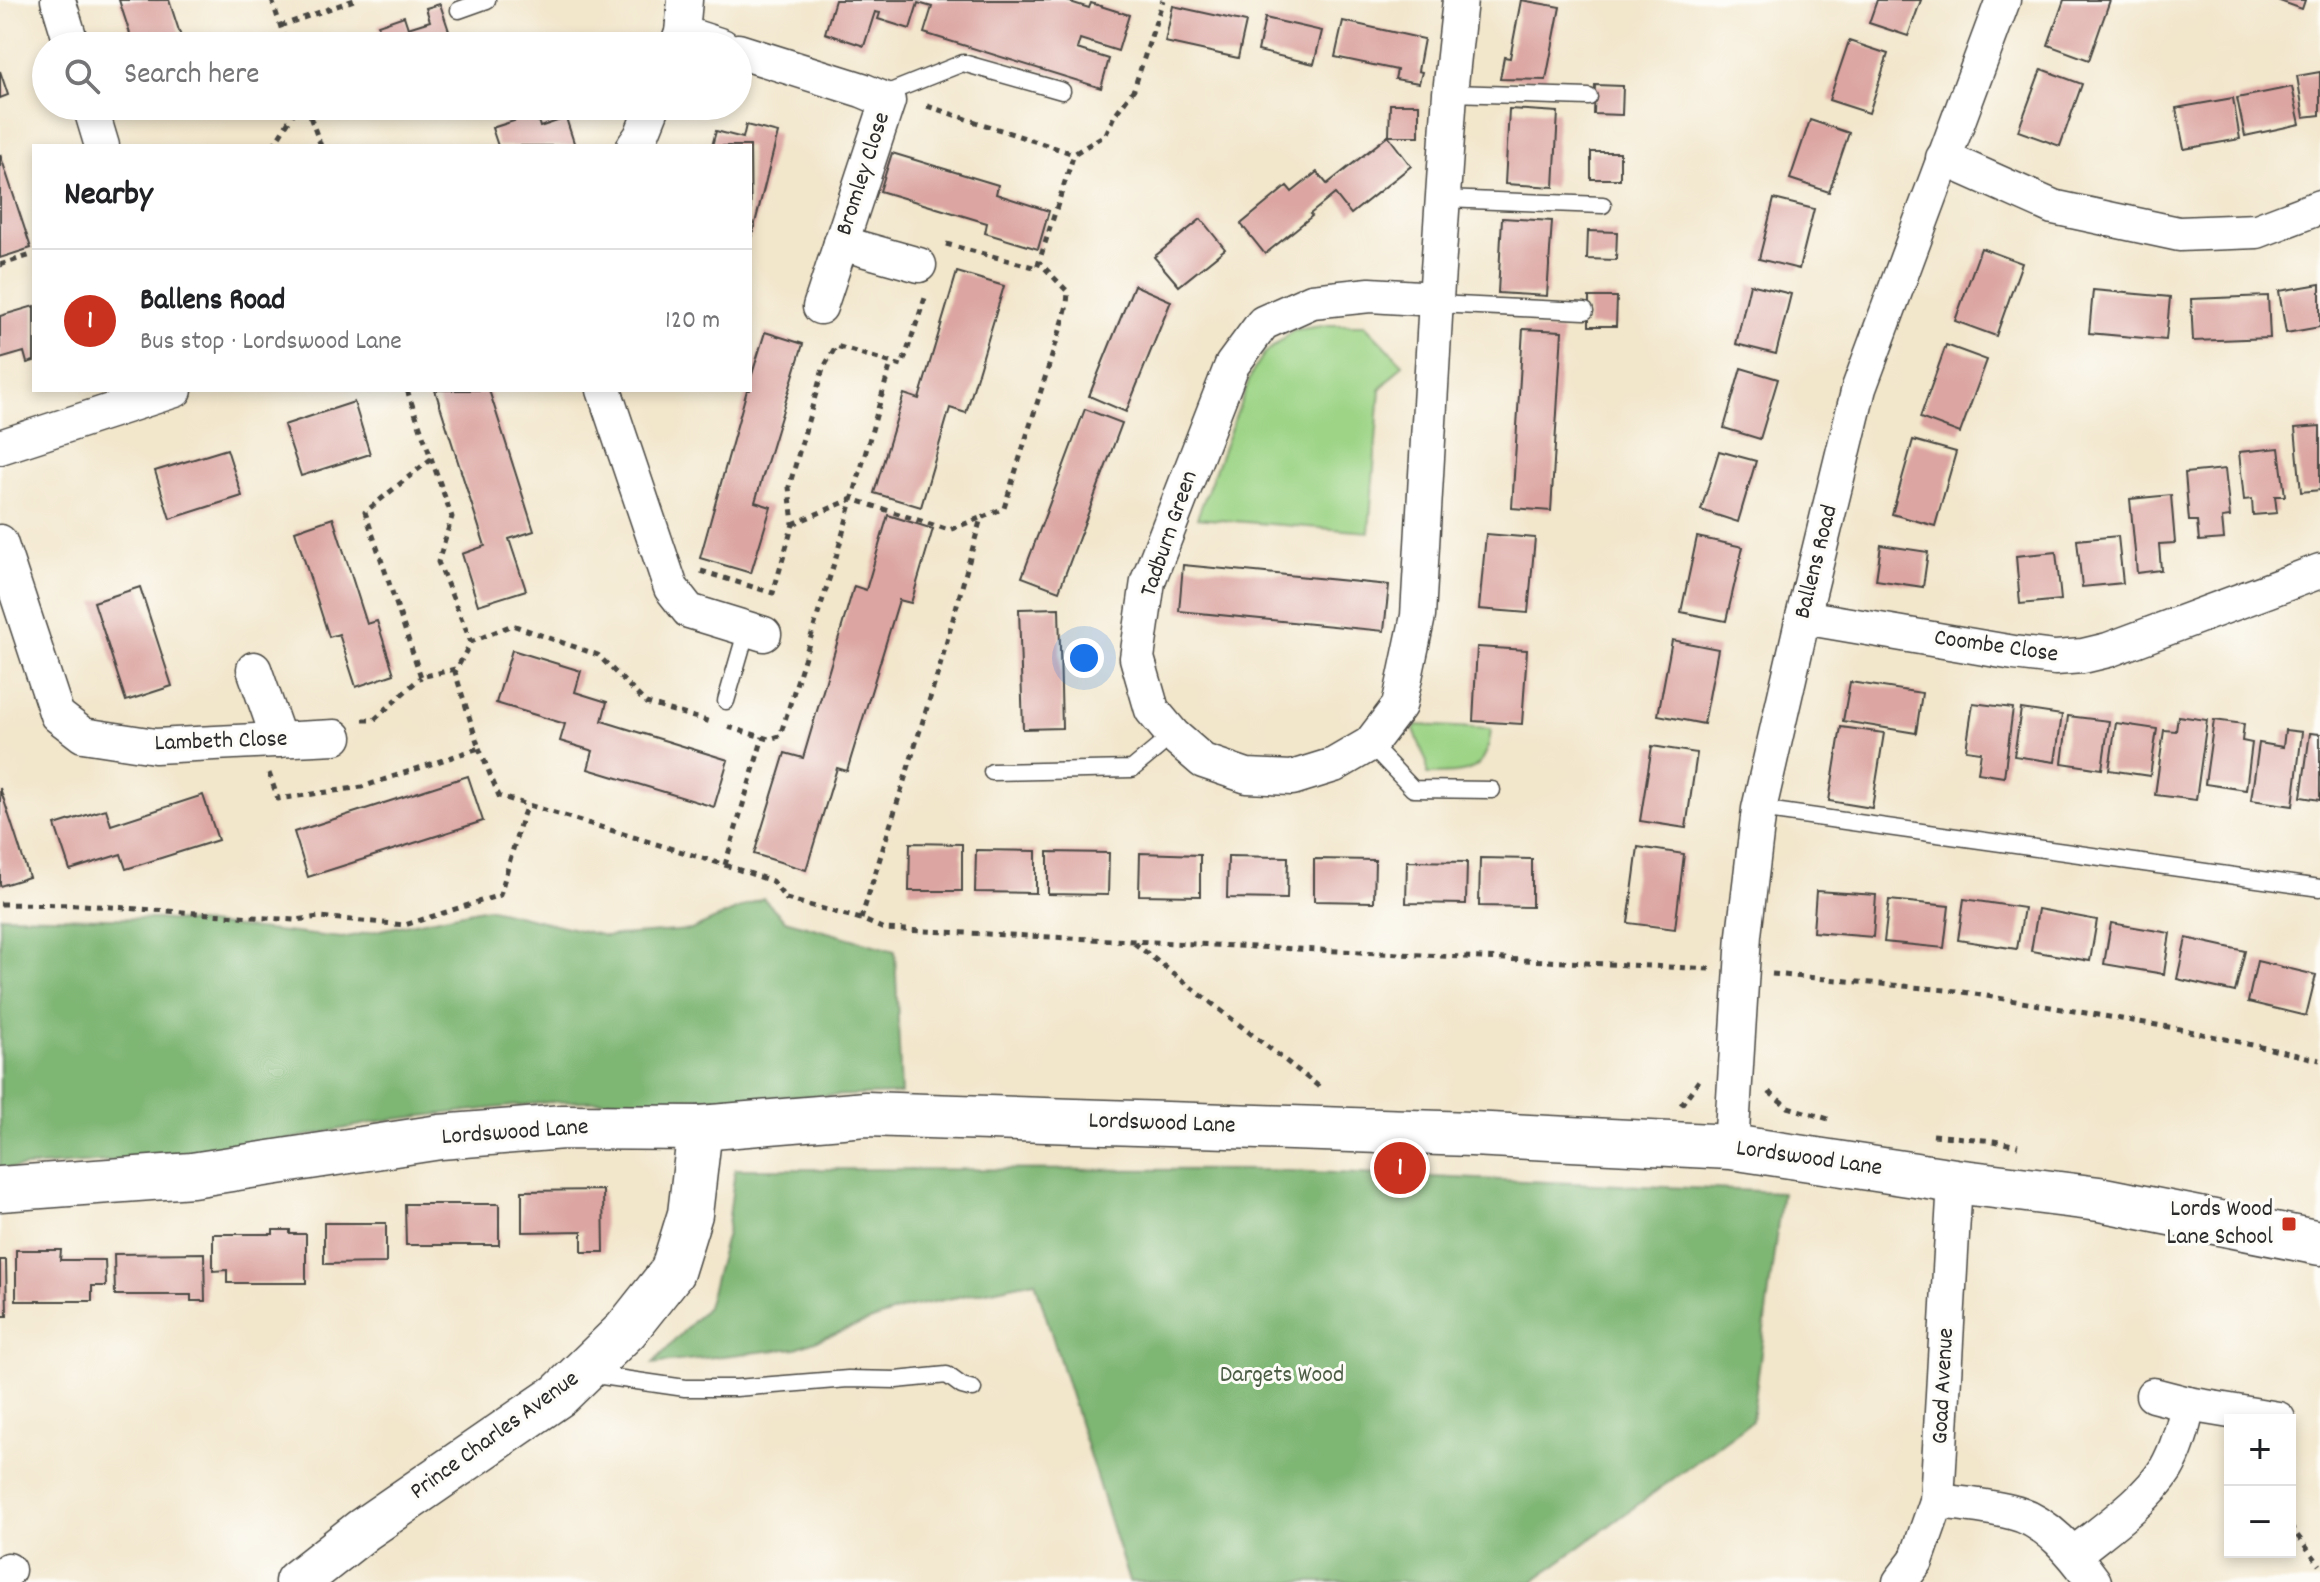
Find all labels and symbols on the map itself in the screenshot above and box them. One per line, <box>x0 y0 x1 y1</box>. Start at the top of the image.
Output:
street label: Bromley Close <box>828 108 900 240</box>
street label: Tadburn Green <box>1133 466 1207 602</box>
street label: Ballens Road <box>1786 502 1848 622</box>
street label: Coombe Close <box>1932 621 2060 673</box>
your location <box>1064 638 1104 678</box>
street label: Lambeth Close <box>154 723 288 761</box>
street label: Lordswood Lane <box>1088 1104 1236 1144</box>
street label: Lordswood Lane <box>440 1111 590 1155</box>
street label: Lordswood Lane <box>1734 1132 1884 1186</box>
pin: 1 <box>1374 1138 1426 1198</box>
place label: Lords Wood Lane School <box>2166 1193 2273 1255</box>
marker: Lords Wood Lane School <box>2280 1215 2298 1233</box>
street label: Goad Avenue <box>1924 1327 1964 1445</box>
park label: Dargets Wood <box>1220 1359 1344 1393</box>
street label: Prince Charles Avenue <box>403 1363 587 1509</box>

